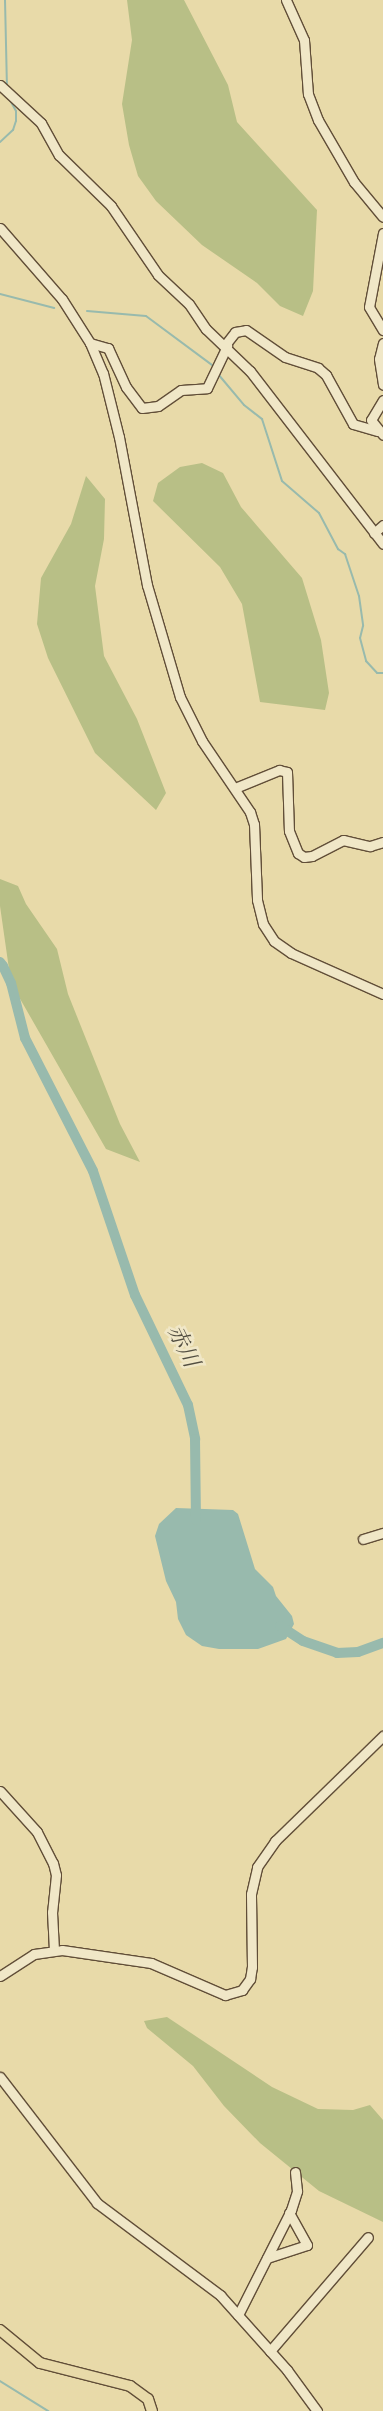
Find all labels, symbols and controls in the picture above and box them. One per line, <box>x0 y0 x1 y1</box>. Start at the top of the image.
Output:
water label: 赤川 <box>159 1321 203 1373</box>

